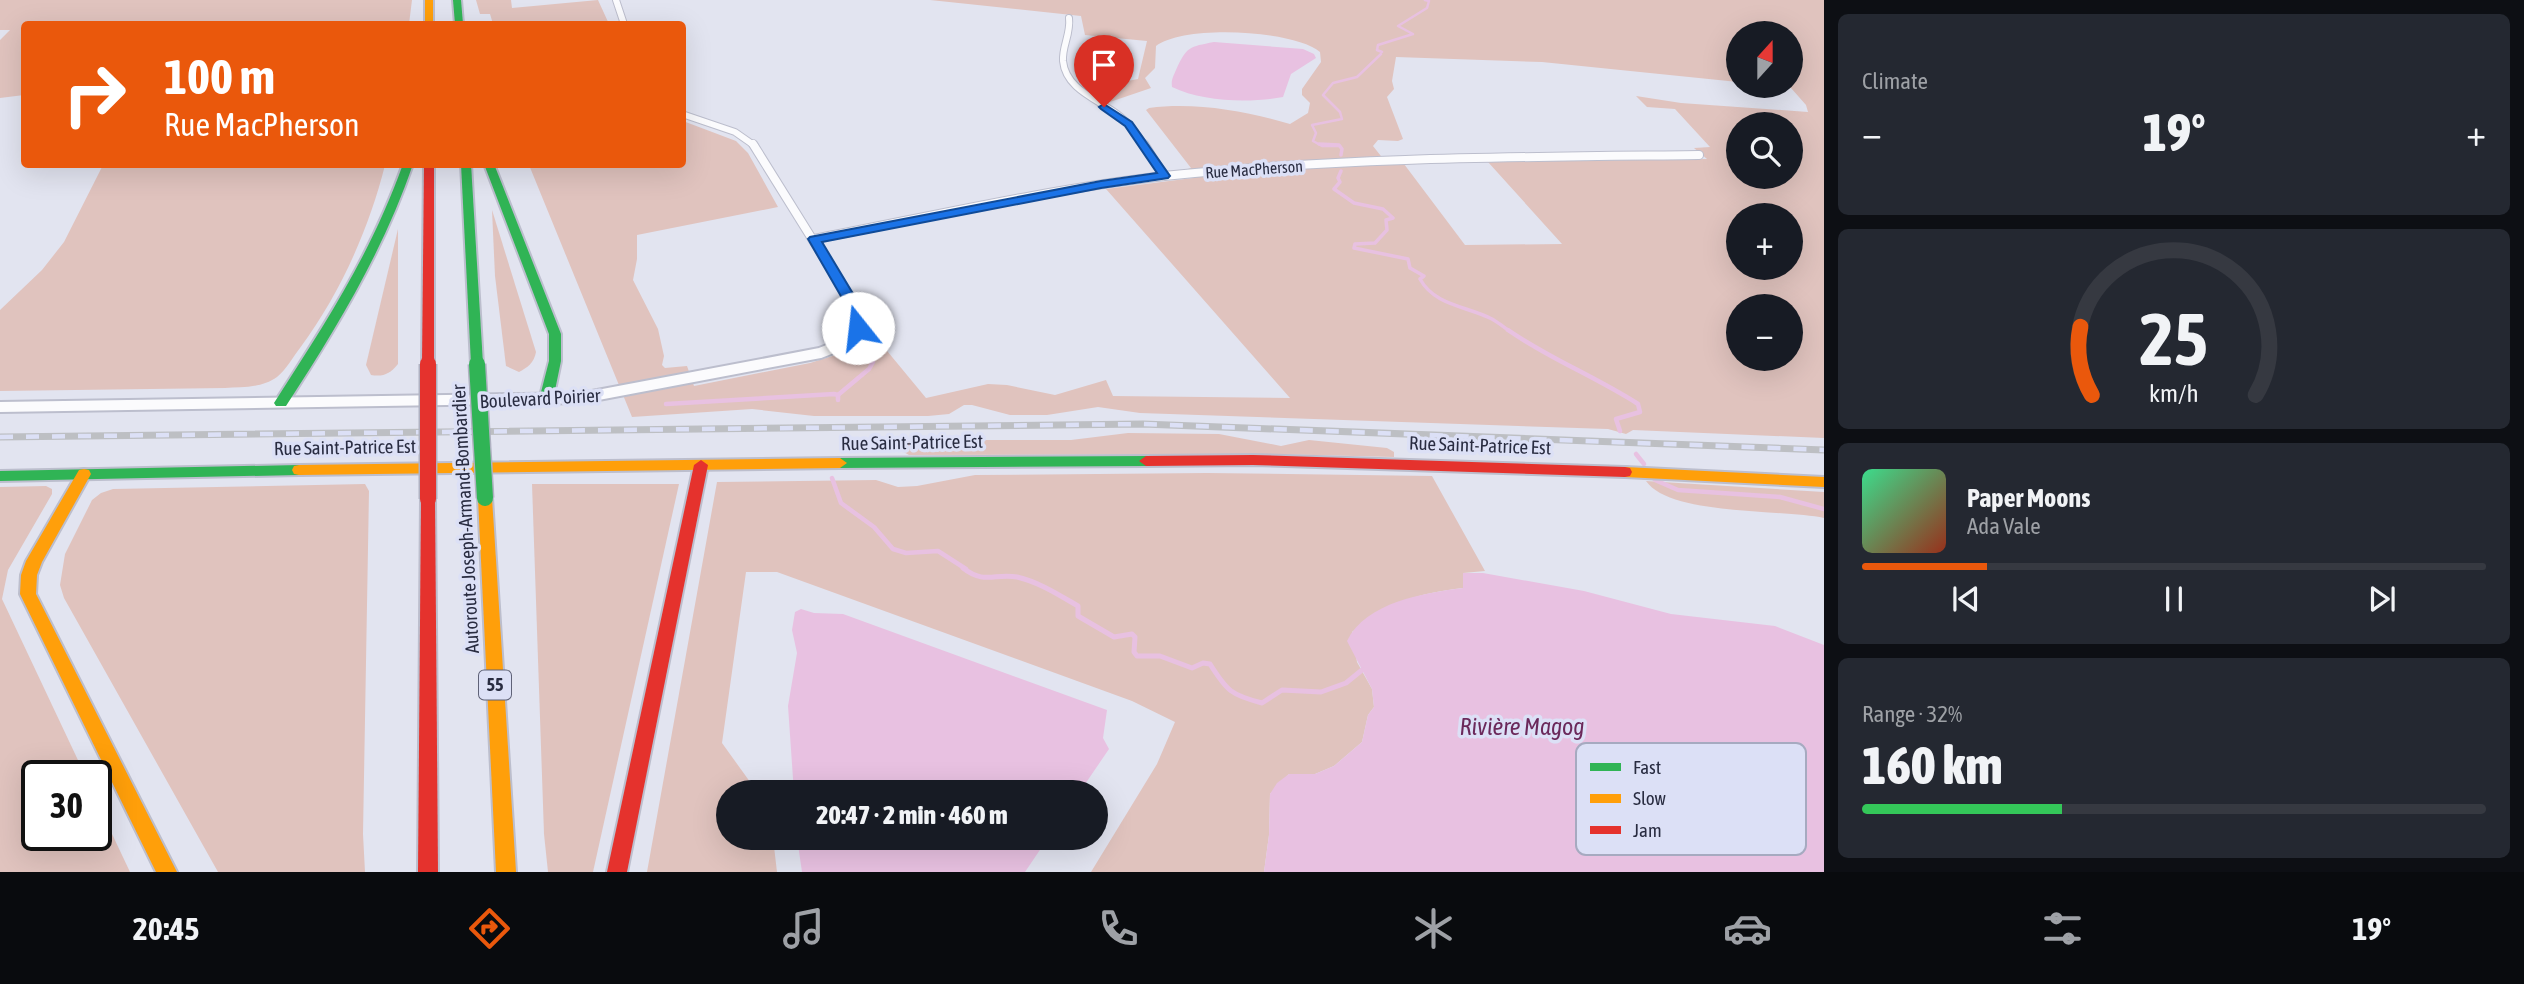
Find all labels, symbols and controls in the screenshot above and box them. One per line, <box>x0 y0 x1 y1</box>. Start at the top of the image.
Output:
north arrow <box>1726 21 1802 98</box>
map controls <box>1726 21 1803 371</box>
pin <box>1074 35 1134 107</box>
icon: arrive <box>1085 46 1123 84</box>
text: 100 m <box>164 48 275 104</box>
icon: right <box>49 49 140 140</box>
text: Climate <box>1862 68 1928 94</box>
text: 19° <box>2142 102 2206 162</box>
text: Rue MacPherson <box>164 106 360 143</box>
text: − <box>1862 111 1882 154</box>
text: + <box>2466 111 2486 154</box>
button: search <box>1726 112 1803 189</box>
street label: Rue MacPherson <box>1205 157 1303 181</box>
button: + <box>1726 203 1803 280</box>
position arrow <box>821 291 895 365</box>
button: − <box>1726 294 1803 371</box>
text: 25 <box>2140 297 2208 380</box>
text: km/h <box>2149 379 2199 407</box>
street label: Autoroute Joseph-Armand-Bombardier <box>447 384 483 654</box>
street label: Boulevard Poirier <box>479 384 601 412</box>
street label: Rue Saint-Patrice Est <box>841 430 983 454</box>
street label: Rue Saint-Patrice Est <box>1409 432 1551 458</box>
street label: Rue Saint-Patrice Est <box>274 435 416 459</box>
text: Paper Moons <box>1967 483 2090 513</box>
text: Ada Vale <box>1967 513 2041 539</box>
icon: previous <box>1947 580 1985 618</box>
icon: pause <box>2155 580 2193 618</box>
icon: next <box>2363 580 2401 618</box>
road number: 55 <box>479 670 511 700</box>
text: Range · 32% <box>1862 701 1962 727</box>
water label: Rivière Magog <box>1459 713 1585 740</box>
text: 160 km <box>1862 735 2003 795</box>
legend <box>1576 743 1806 855</box>
text: Fast <box>1633 756 1661 778</box>
speed limit sign: 30 <box>21 760 112 851</box>
text: Slow <box>1633 787 1667 809</box>
text: 20:47 · 2 min · 460 m <box>816 800 1008 830</box>
text: Jam <box>1633 819 1662 841</box>
icon: directions <box>465 904 514 953</box>
icon: music <box>779 904 828 953</box>
icon: phone <box>1094 904 1143 953</box>
icon: climate <box>1409 904 1458 953</box>
icon: car <box>1723 904 1772 953</box>
icon: filters <box>2038 904 2087 953</box>
text: 20:45 <box>133 910 199 947</box>
text: 19° <box>2352 910 2391 947</box>

